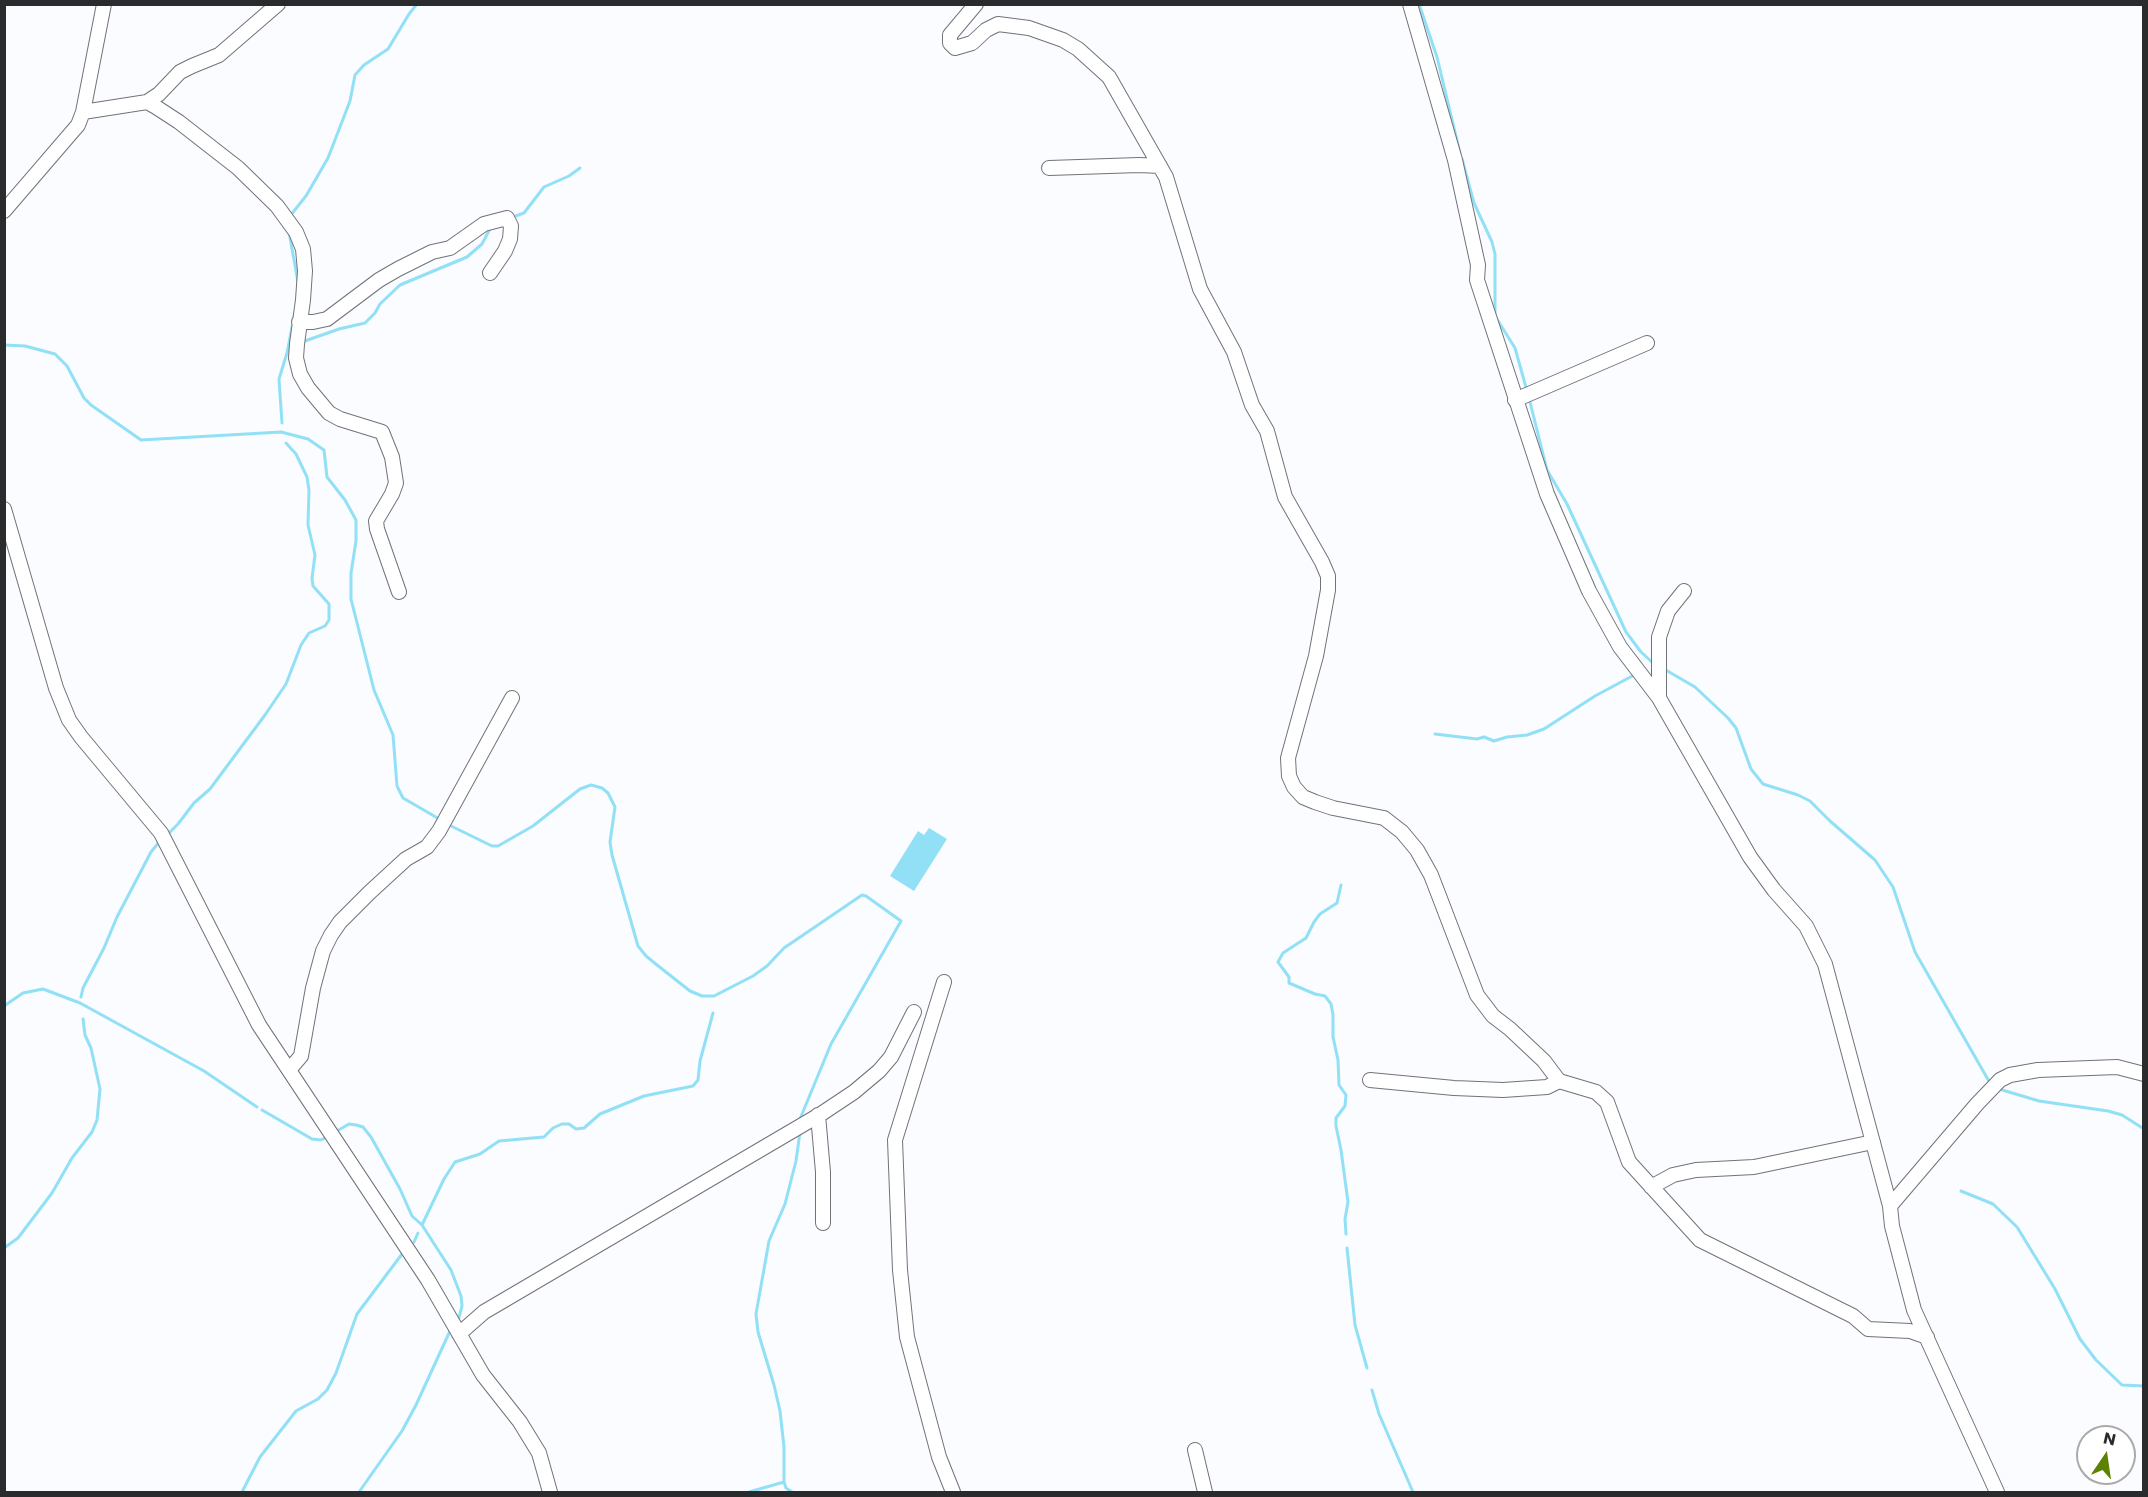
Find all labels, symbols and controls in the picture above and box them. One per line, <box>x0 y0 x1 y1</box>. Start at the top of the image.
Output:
north arrow <box>2076 1425 2136 1485</box>
text: N <box>2101 1426 2118 1451</box>

